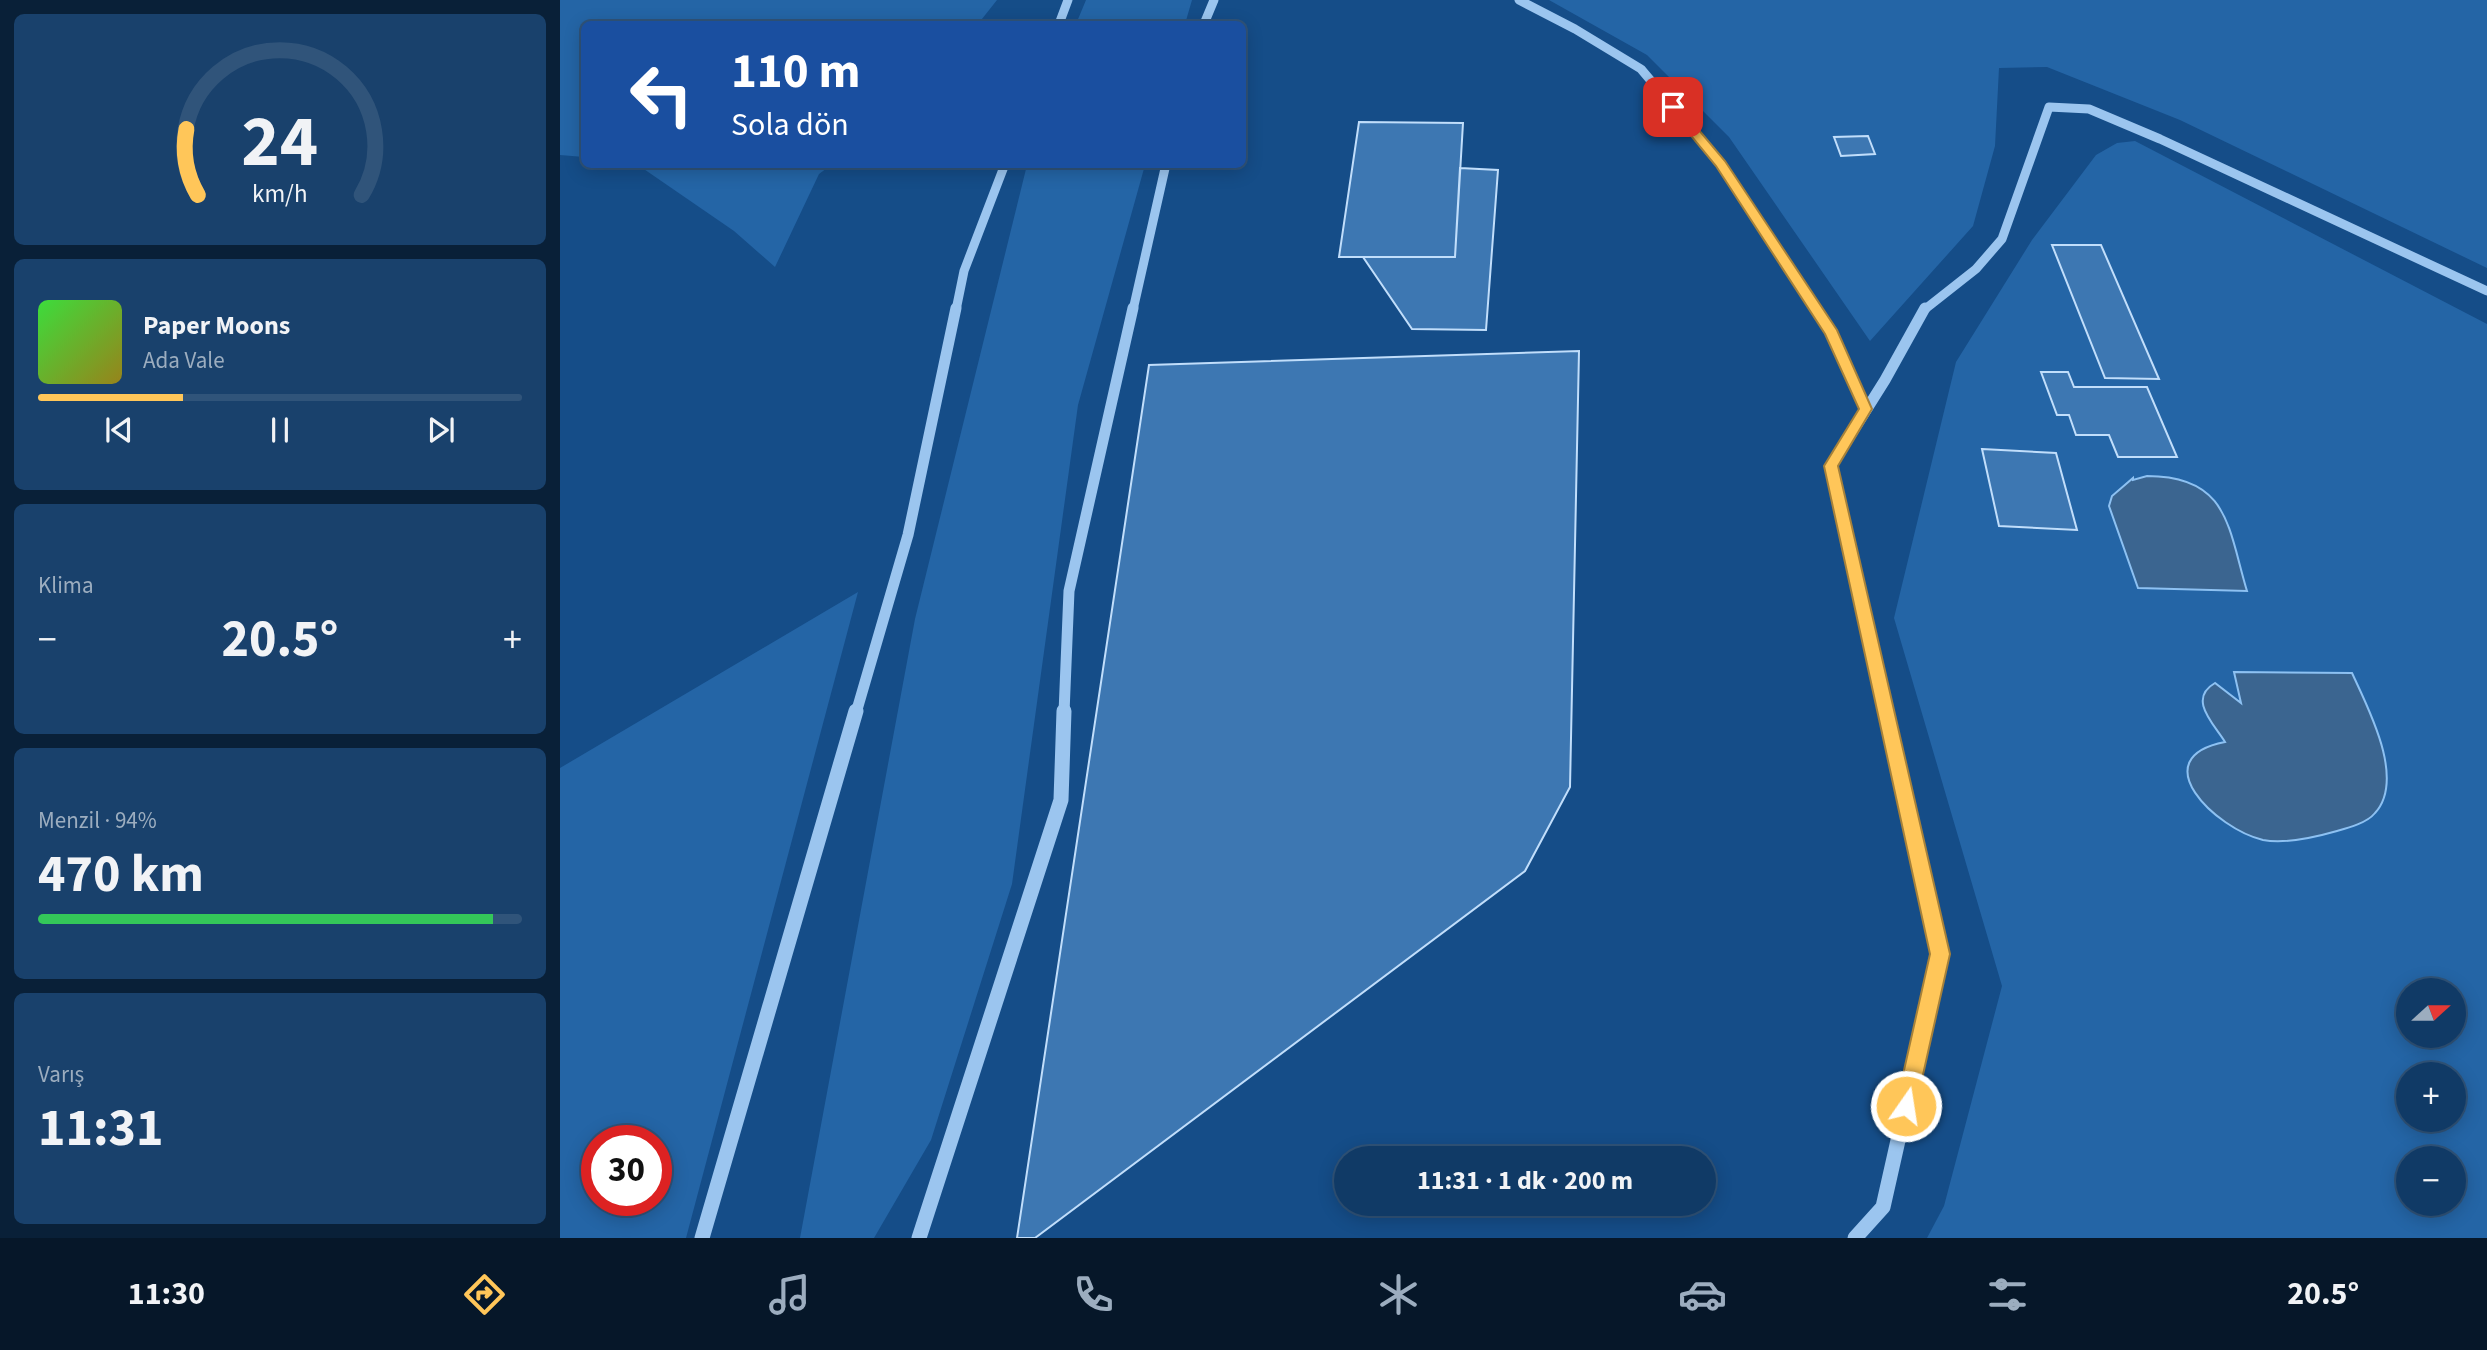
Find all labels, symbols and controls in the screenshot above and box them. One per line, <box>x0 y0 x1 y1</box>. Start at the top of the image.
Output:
text: 110 m <box>731 37 860 107</box>
icon: left <box>616 49 707 140</box>
pin <box>1643 77 1703 137</box>
icon: arrive <box>1654 88 1692 126</box>
text: 24 <box>242 91 318 195</box>
text: Sola dön <box>731 102 849 148</box>
text: km/h <box>252 176 308 212</box>
text: Paper Moons <box>143 307 290 344</box>
text: Ada Vale <box>143 344 225 377</box>
icon: previous <box>100 411 138 449</box>
icon: pause <box>261 411 299 449</box>
icon: next <box>422 411 460 449</box>
text: Klima <box>38 569 94 602</box>
text: 20.5° <box>222 603 338 677</box>
text: − <box>38 613 57 667</box>
text: + <box>503 613 522 667</box>
text: Menzil · 94% <box>38 804 157 837</box>
text: 470 km <box>38 838 204 912</box>
north arrow <box>2396 978 2466 1048</box>
map controls <box>2396 978 2466 1216</box>
text: Varış <box>38 1058 84 1091</box>
button: + <box>2396 1062 2466 1132</box>
position arrow <box>1869 1069 1943 1143</box>
text: 11:31 <box>38 1092 163 1166</box>
speed limit sign: 30 <box>581 1125 672 1216</box>
button: − <box>2396 1146 2466 1216</box>
text: 11:31 · 1 dk · 200 m <box>1417 1162 1633 1199</box>
icon: directions <box>460 1270 509 1319</box>
icon: music <box>765 1270 814 1319</box>
icon: phone <box>1069 1270 1118 1319</box>
icon: climate <box>1374 1270 1423 1319</box>
icon: car <box>1678 1270 1727 1319</box>
icon: filters <box>1983 1270 2032 1319</box>
text: 11:30 <box>128 1271 205 1317</box>
text: 20.5° <box>2287 1271 2359 1317</box>

